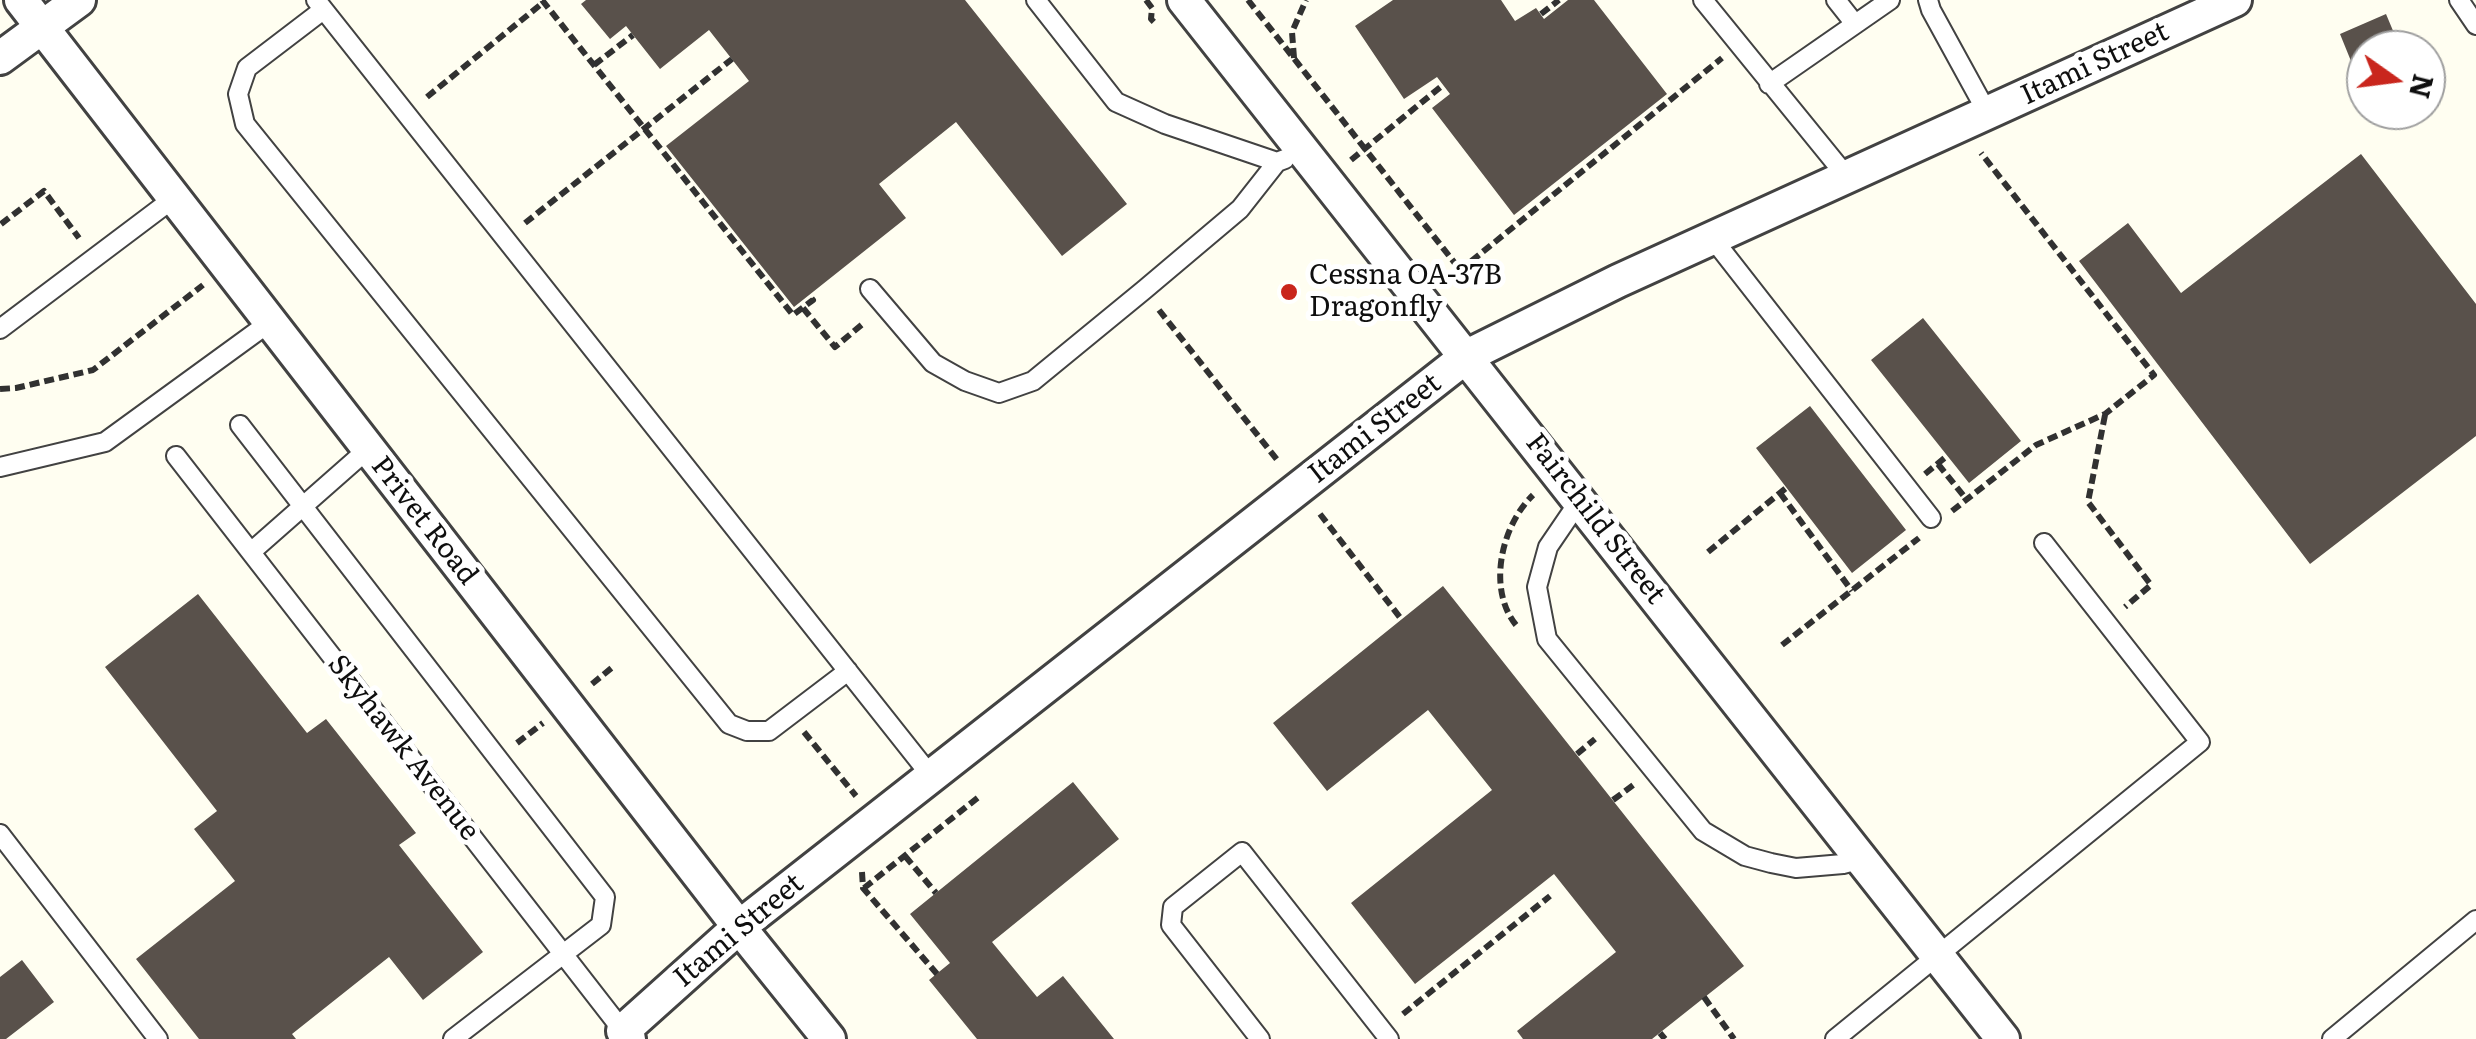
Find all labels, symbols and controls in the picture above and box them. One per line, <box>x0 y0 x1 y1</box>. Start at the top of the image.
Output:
street label: Itami Street <box>2016 15 2174 113</box>
north arrow <box>2346 30 2446 130</box>
text: N <box>2400 70 2446 103</box>
place label: Cessna OA-37B Dragonfly <box>1309 259 1502 325</box>
marker: Cessna OA-37B Dragonfly <box>1278 281 1300 303</box>
street label: Itami Street <box>1302 367 1448 491</box>
street label: Fairchild Street <box>1518 427 1672 611</box>
street label: Privet Road <box>364 450 484 592</box>
street label: Skyhawk Avenue <box>320 649 486 847</box>
street label: Itami Street <box>667 867 811 995</box>

